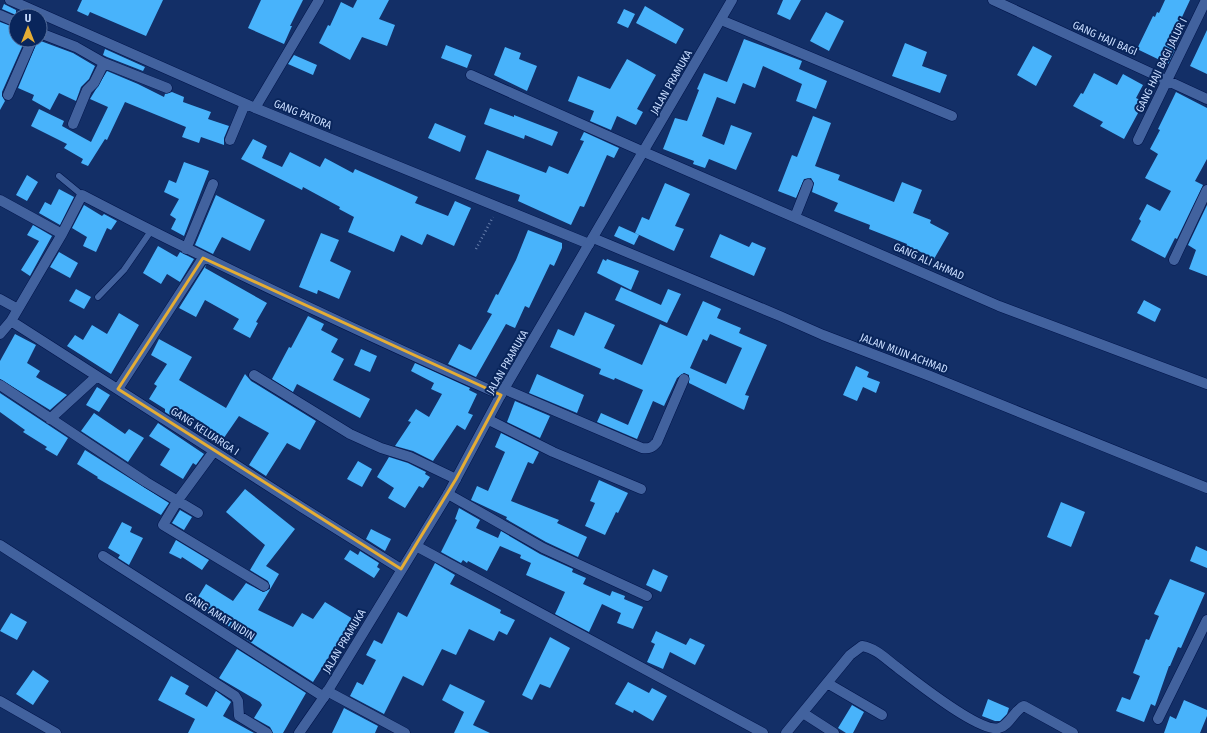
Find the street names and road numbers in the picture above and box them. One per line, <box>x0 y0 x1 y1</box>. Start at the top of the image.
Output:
street label: GANG HAJI BAGI JALUR I <box>1133 16 1190 115</box>
street label: GANG HAJI BAGI <box>1070 18 1139 59</box>
street label: JALAN PRAMUKA <box>648 48 695 117</box>
street label: GANG PATORA <box>272 97 334 132</box>
street label: GANG ALI AHMAD <box>891 240 966 283</box>
street label: JALAN PRAMUKA <box>484 328 531 397</box>
street label: JALAN MUIN ACHMAD <box>858 331 950 376</box>
street label: GANG KELUARGA I <box>168 404 241 458</box>
street label: GANG AMAT NIDIN <box>183 590 257 643</box>
street label: JALAN PRAMUKA <box>320 607 369 676</box>

